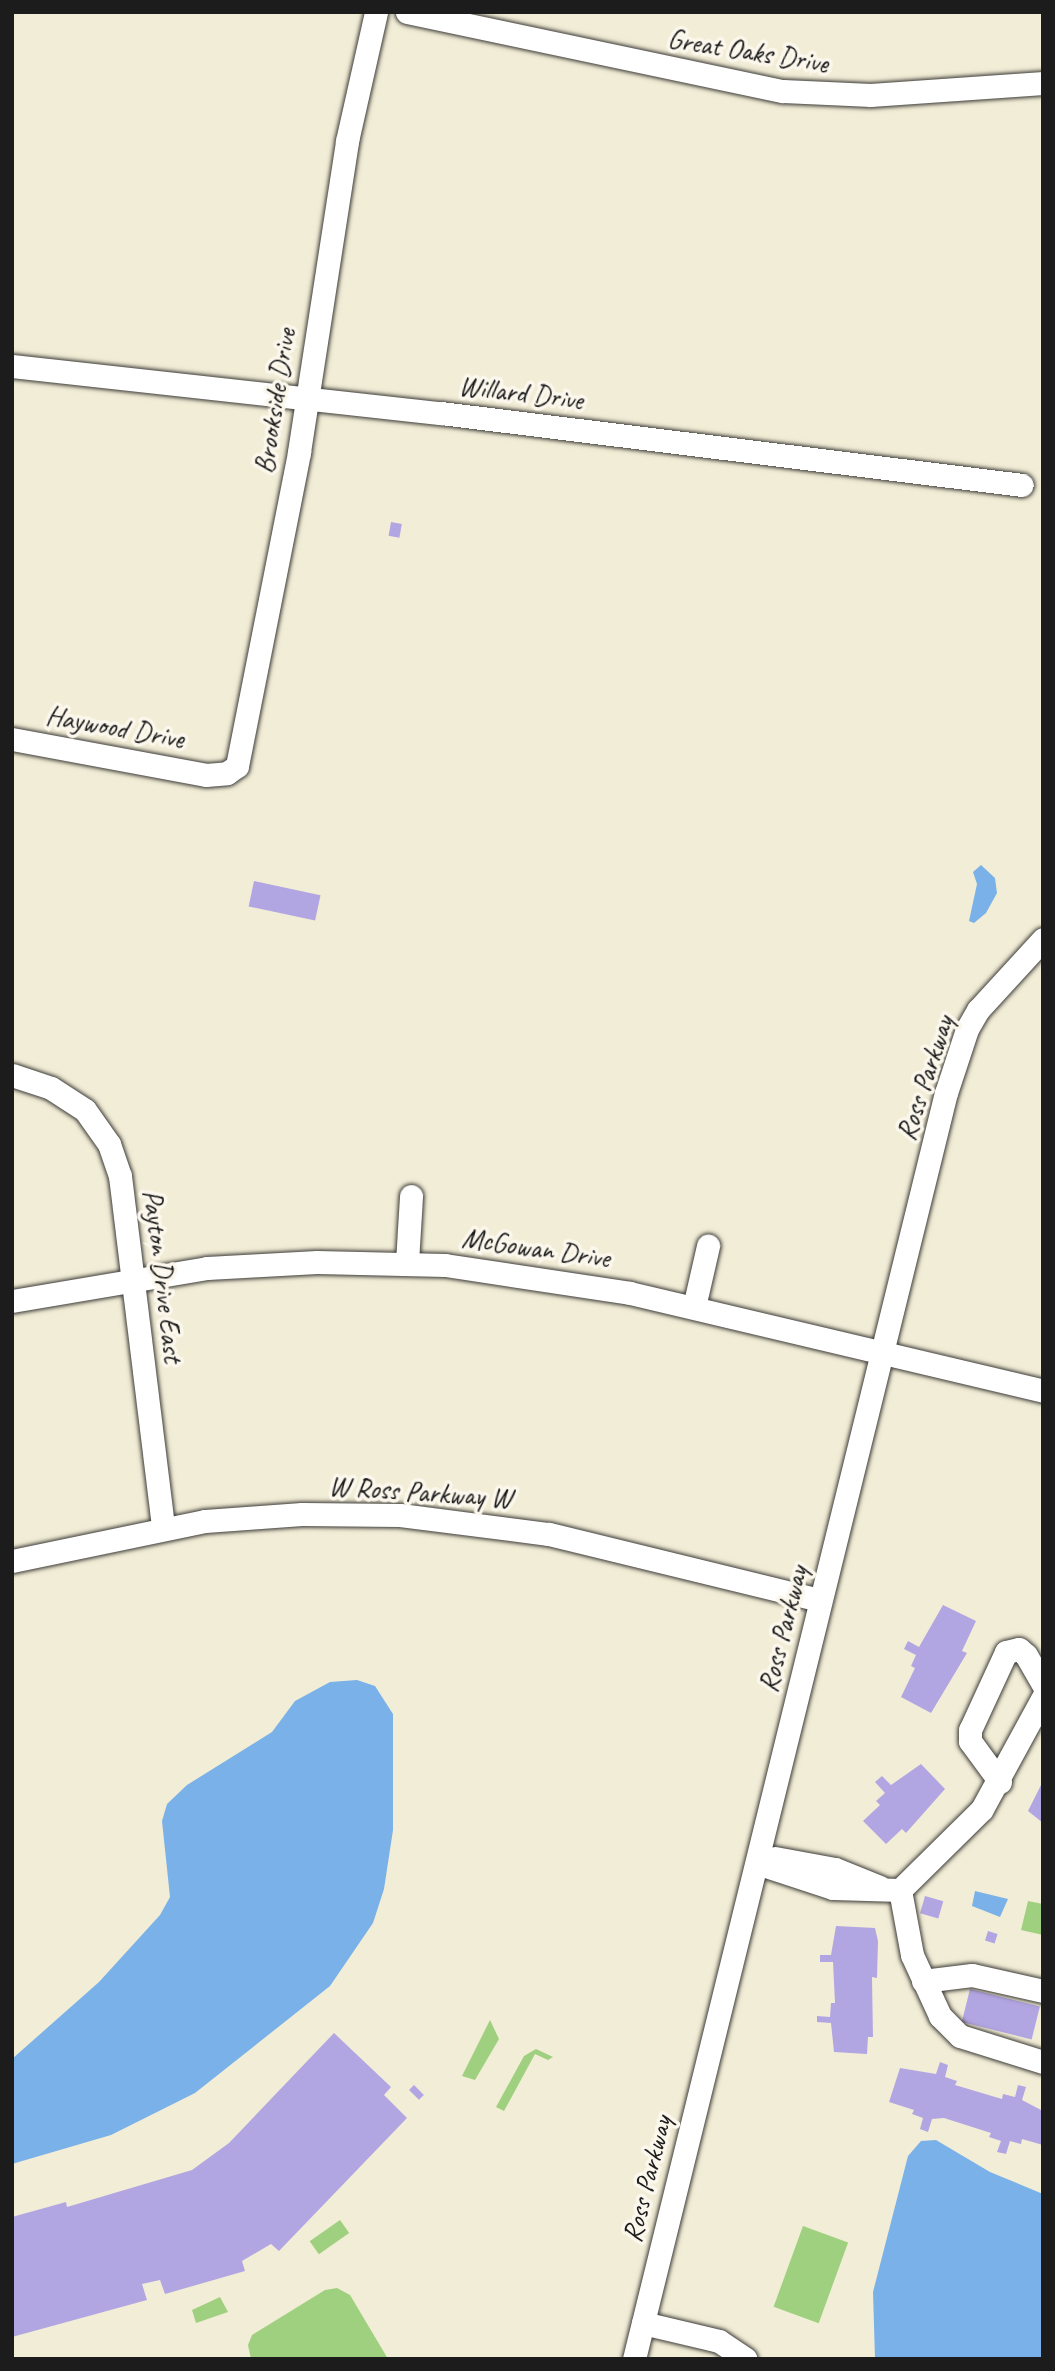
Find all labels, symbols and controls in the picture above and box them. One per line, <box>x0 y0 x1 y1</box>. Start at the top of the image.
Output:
street label: Great Oaks Drive <box>665 22 831 80</box>
street label: Brookside Drive <box>247 326 303 476</box>
street label: Willard Drive <box>457 369 585 417</box>
street label: Haywood Drive <box>43 698 187 756</box>
street label: Ross Parkway <box>889 1011 961 1145</box>
street label: Payton Drive East <box>136 1187 190 1365</box>
street label: McGowan Drive <box>460 1221 612 1275</box>
street label: W Ross Parkway W <box>327 1469 513 1515</box>
street label: Ross Parkway <box>751 1562 815 1696</box>
street label: Ross Parkway <box>615 2112 679 2246</box>

